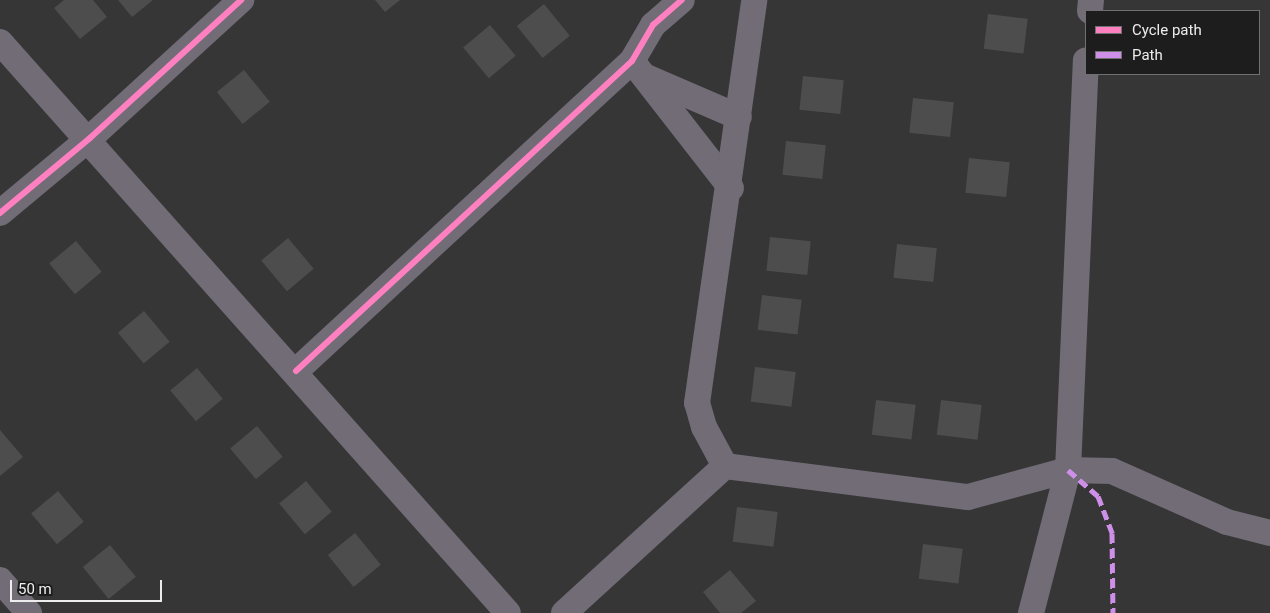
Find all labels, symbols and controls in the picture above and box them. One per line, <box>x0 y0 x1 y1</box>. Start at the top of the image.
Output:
legend <box>1085 10 1260 75</box>
text: Cycle path <box>1132 21 1202 39</box>
text: Path <box>1132 46 1163 64</box>
scale bar <box>12 570 165 602</box>
text: 50 m <box>18 580 52 598</box>

